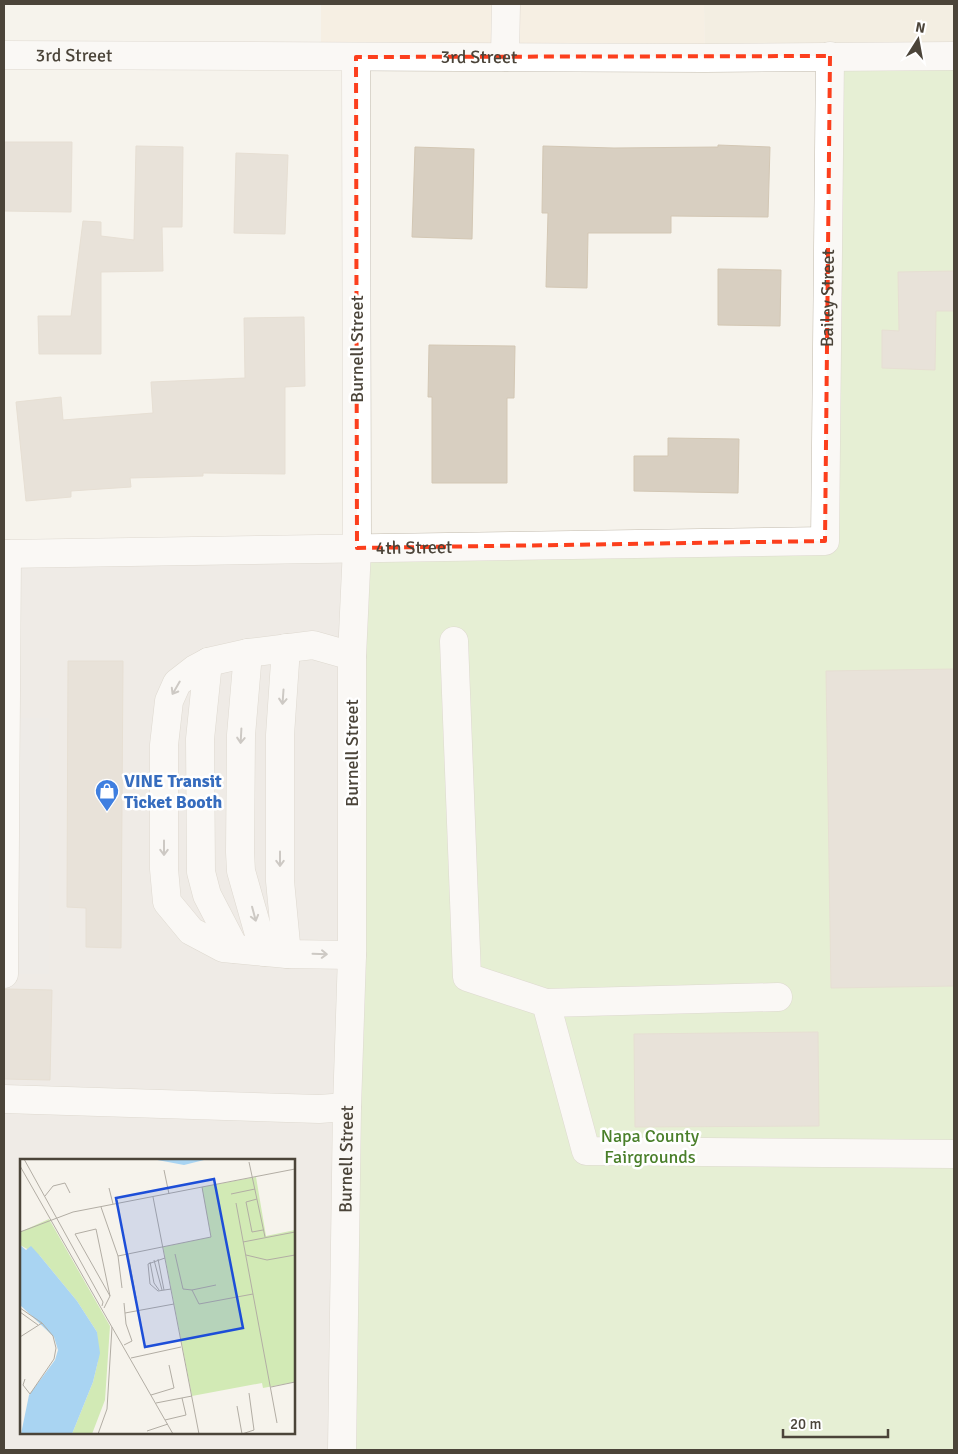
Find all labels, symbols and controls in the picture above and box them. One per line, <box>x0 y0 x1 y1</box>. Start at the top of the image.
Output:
north arrow <box>893 15 943 65</box>
text: N <box>914 18 927 37</box>
street label: 3rd Street <box>36 44 112 66</box>
street label: 3rd Street <box>441 46 517 68</box>
street label: Bailey Street <box>816 249 839 347</box>
street label: Burnell Street <box>346 295 368 403</box>
street label: 4th Street <box>375 536 453 559</box>
one-way arrow <box>170 681 181 695</box>
one-way arrow <box>278 689 287 705</box>
street label: Burnell Street <box>341 699 363 807</box>
one-way arrow <box>236 728 246 744</box>
place label: VINE Transit Ticket Booth <box>124 770 222 813</box>
shop icon: VINE Transit Ticket Booth <box>94 778 120 812</box>
one-way arrow <box>160 840 169 856</box>
one-way arrow <box>275 851 285 867</box>
one-way arrow <box>249 906 259 922</box>
one-way arrow <box>312 949 328 959</box>
street label: Burnell Street <box>334 1105 358 1213</box>
park label: Napa County Fairgrounds <box>601 1125 700 1168</box>
inset map <box>20 1159 295 1434</box>
scale bar <box>783 1406 888 1438</box>
text: 20 m <box>790 1415 821 1433</box>

